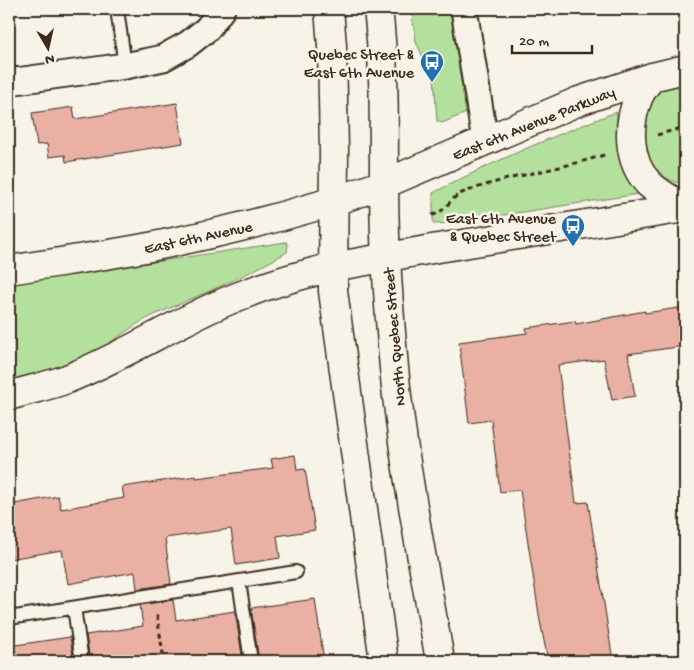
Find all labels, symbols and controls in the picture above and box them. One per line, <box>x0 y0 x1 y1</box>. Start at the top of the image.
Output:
north arrow <box>22 22 72 72</box>
scale bar <box>512 22 592 54</box>
text: 20 m <box>519 33 549 51</box>
place label: Quebec Street & East 6th Avenue <box>304 47 415 84</box>
text: N <box>44 49 55 67</box>
bus stop icon: Quebec Street & East 6th Avenue <box>419 49 445 83</box>
street label: East 6th Avenue Parkway <box>450 84 618 167</box>
place label: East 6th Avenue & Quebec Street <box>446 211 557 248</box>
bus stop icon: East 6th Avenue & Quebec Street <box>560 213 586 247</box>
street label: East 6th Avenue <box>143 219 255 260</box>
street label: North Quebec Street <box>381 265 412 406</box>

